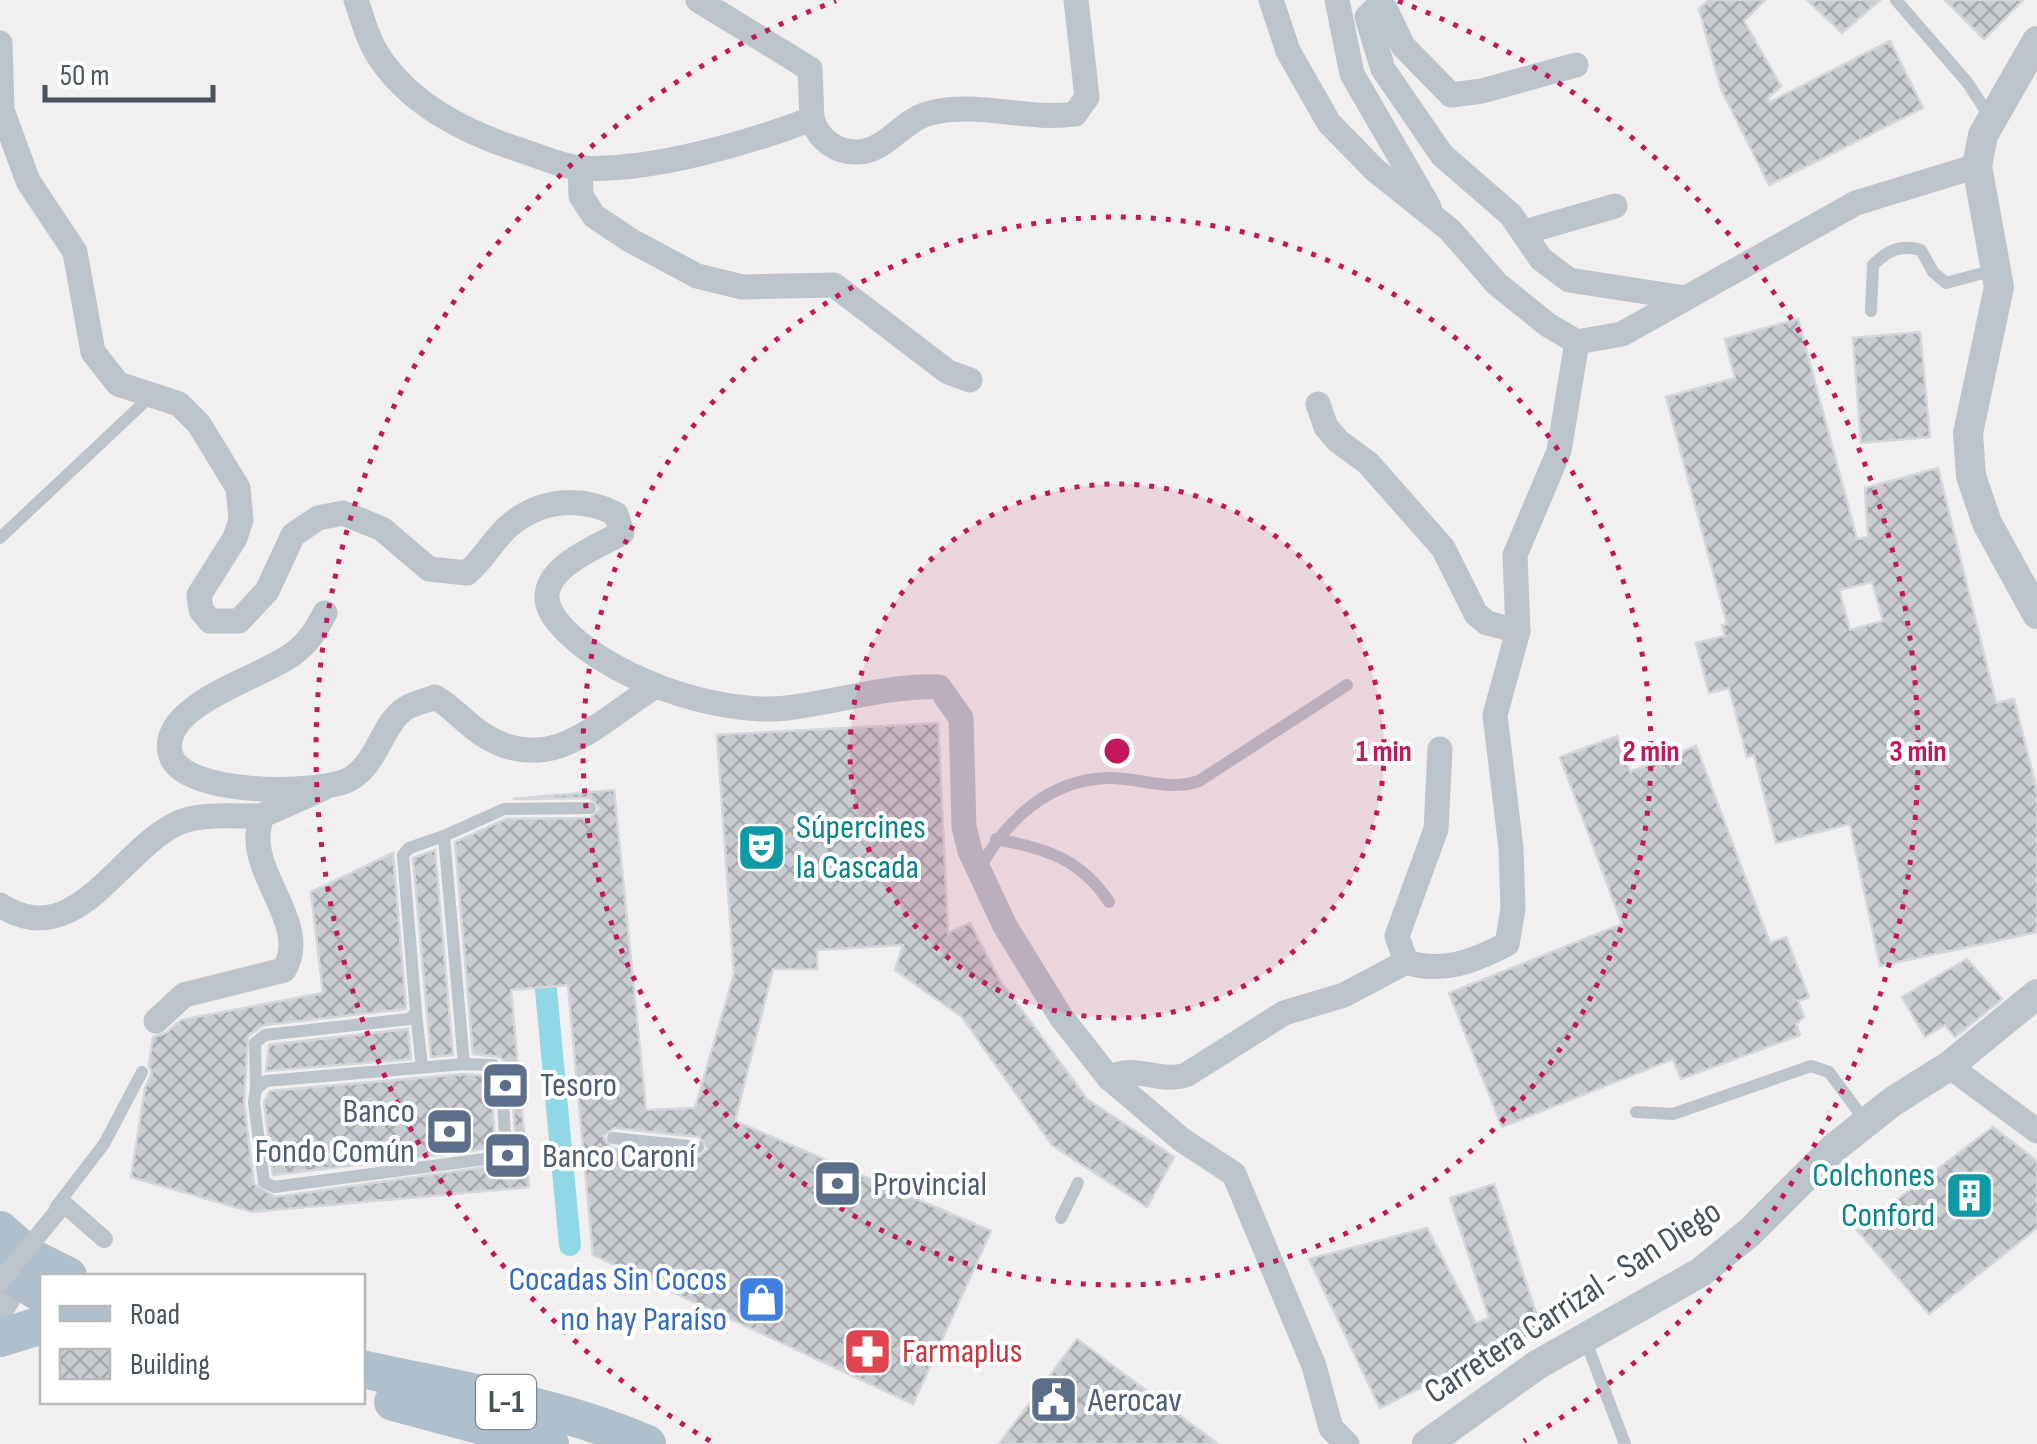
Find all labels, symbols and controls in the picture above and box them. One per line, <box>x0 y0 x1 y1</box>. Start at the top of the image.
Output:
scale bar <box>45 40 212 102</box>
text: 50 m <box>60 58 109 94</box>
centre of rings <box>1099 733 1135 769</box>
text: 1 min <box>1356 734 1412 770</box>
text: 2 min <box>1622 734 1680 770</box>
text: 3 min <box>1889 734 1947 770</box>
place label: Súpercines la Cascada <box>796 806 926 889</box>
theatre icon: Súpercines la Cascada <box>735 821 787 873</box>
bank icon: Tesoro <box>479 1059 531 1111</box>
place label: Tesoro <box>540 1064 617 1107</box>
place label: Banco Fondo Común <box>255 1090 415 1173</box>
bank icon: Banco Fondo Común <box>424 1105 476 1157</box>
bank icon: Banco Caroní <box>481 1130 533 1182</box>
place label: Banco Caroní <box>542 1135 696 1178</box>
place label: Colchones Conford <box>1812 1154 1935 1237</box>
bank icon: Provincial <box>812 1158 864 1210</box>
place label: Provincial <box>873 1163 987 1206</box>
building icon: Colchones Conford <box>1944 1169 1996 1221</box>
street label: Carretera Carrizal - San Diego <box>1417 1190 1729 1414</box>
place label: Cocadas Sin Cocos no hay Paraíso <box>508 1258 727 1341</box>
shop icon: Cocadas Sin Cocos no hay Paraíso <box>736 1273 788 1325</box>
legend <box>40 1274 365 1404</box>
text: Road <box>130 1297 180 1333</box>
pharmacy icon: Farmaplus <box>841 1325 893 1377</box>
place label: Farmaplus <box>902 1330 1022 1373</box>
text: Building <box>130 1347 210 1383</box>
public building icon: Aerocav <box>1027 1374 1079 1426</box>
road number: L-1 <box>476 1375 536 1429</box>
place label: Aerocav <box>1087 1379 1182 1422</box>

